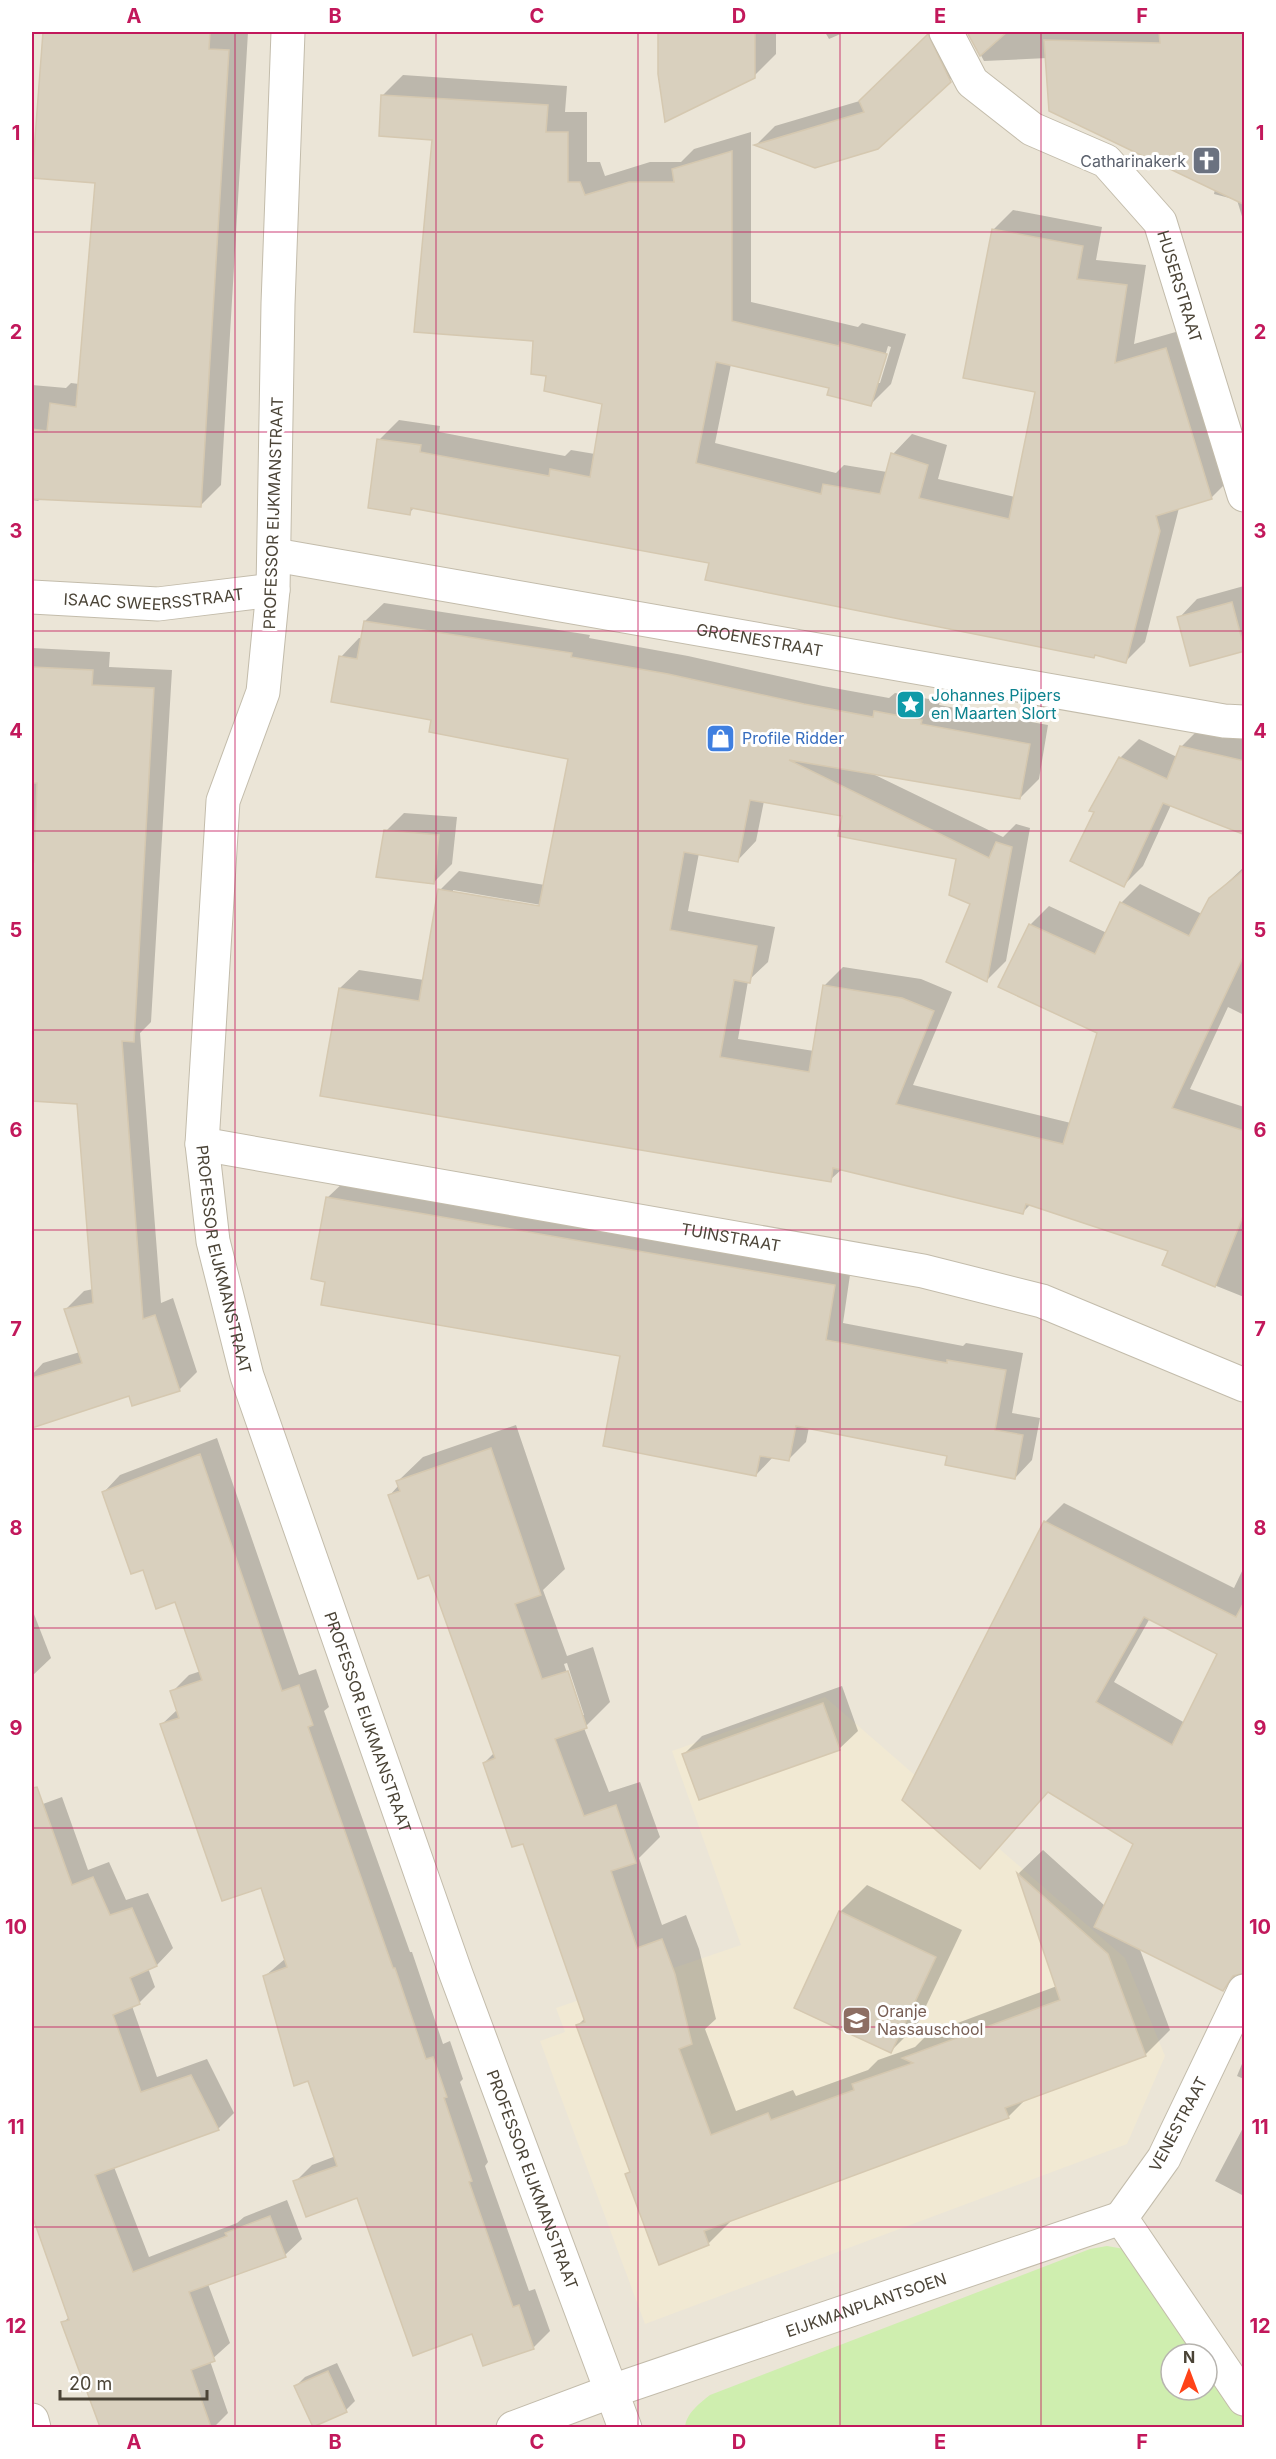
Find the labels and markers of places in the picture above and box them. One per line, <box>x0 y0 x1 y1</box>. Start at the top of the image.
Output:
church icon: Catharinakerk <box>1191 145 1223 177</box>
place label: Catharinakerk <box>1080 151 1186 171</box>
place label: Johannes Pijpers en Maarten Slort <box>931 685 1061 723</box>
place icon: Johannes Pijpers en Maarten Slort <box>894 688 926 720</box>
shop icon: Profile Ridder <box>705 722 737 754</box>
place label: Profile Ridder <box>742 728 844 748</box>
place label: Oranje Nassauschool <box>877 2001 983 2039</box>
school or university icon: Oranje Nassauschool <box>840 2004 872 2036</box>

